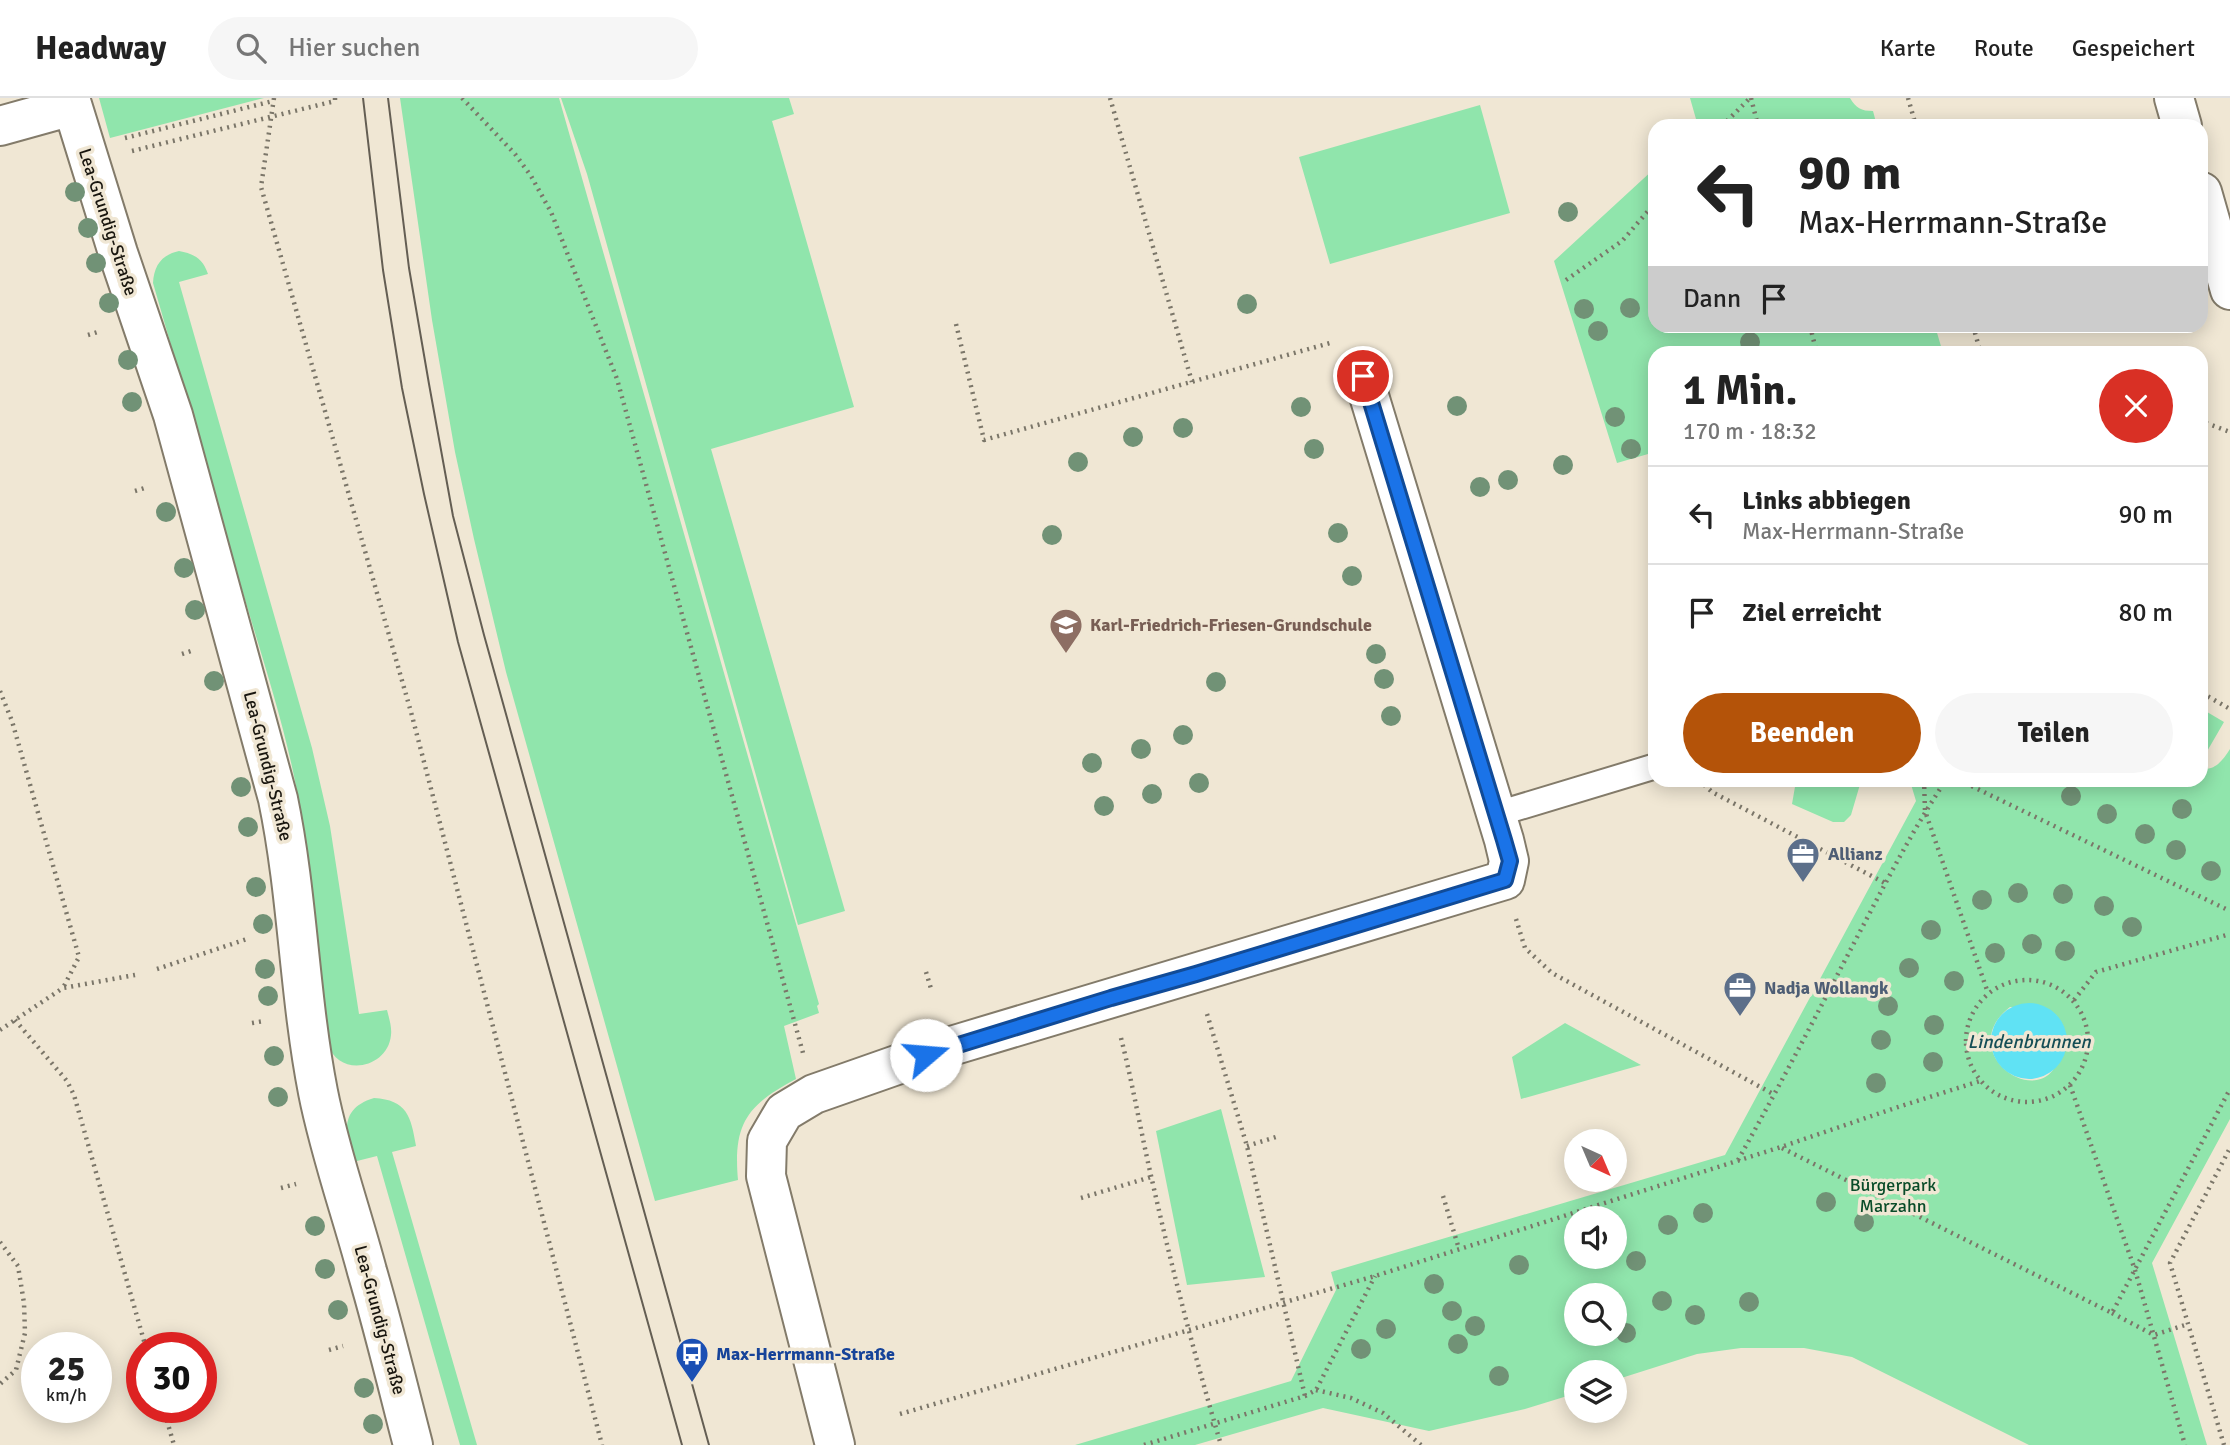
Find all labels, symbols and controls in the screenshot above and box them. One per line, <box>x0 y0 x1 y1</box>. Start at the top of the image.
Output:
search box <box>208 17 698 80</box>
text: Headway <box>35 28 166 69</box>
icon: search <box>232 29 270 67</box>
text: Hier suchen <box>288 32 420 64</box>
text: Karte <box>1880 33 1936 63</box>
text: Route <box>1974 33 2034 63</box>
text: Gespeichert <box>2072 33 2195 63</box>
text: 90 m <box>1798 143 1901 203</box>
street label: Lea-Grundig-Straße <box>74 146 142 298</box>
icon: left <box>1683 147 1774 238</box>
text: Max-Herrmann-Straße <box>1798 203 2107 242</box>
icon: arrive <box>1755 280 1793 318</box>
text: Dann <box>1683 283 1741 315</box>
pin <box>1333 346 1393 406</box>
icon: arrive <box>1344 357 1382 395</box>
text: 1 Min. <box>1683 365 1797 416</box>
button: close <box>2099 369 2173 443</box>
text: 170 m · 18:32 <box>1683 417 1817 446</box>
text: Links abbiegen <box>1742 485 1911 517</box>
icon: left <box>1683 496 1721 534</box>
text: 90 m <box>2118 499 2173 531</box>
text: Max-Herrmann-Straße <box>1742 517 1964 546</box>
icon: arrive <box>1683 594 1721 632</box>
text: Ziel erreicht <box>1742 597 1882 629</box>
text: 80 m <box>2118 597 2173 629</box>
school or university icon: Karl-Friedrich-Friesen-Grundschule <box>1047 606 1085 655</box>
place label: Karl-Friedrich-Friesen-Grundschule <box>1090 614 1372 636</box>
street label: Lea-Grundig-Straße <box>239 689 297 843</box>
button: Beenden <box>1683 693 1921 773</box>
button: Teilen <box>1935 693 2173 773</box>
office icon: Allianz <box>1784 835 1822 884</box>
place label: Allianz <box>1828 843 1883 865</box>
office icon: Nadja Wollangk <box>1721 969 1759 1018</box>
place label: Nadja Wollangk <box>1764 977 1889 999</box>
position arrow <box>889 1018 963 1092</box>
water label: Lindenbrunnen <box>1967 1030 2091 1054</box>
north arrow <box>1564 1129 1628 1192</box>
map controls <box>1564 1129 1627 1423</box>
park label: Bürgerpark Marzahn <box>1850 1174 1936 1217</box>
button: sound <box>1564 1206 1627 1269</box>
street label: Lea-Grundig-Straße <box>349 1243 411 1397</box>
button: search <box>1564 1283 1627 1346</box>
speed limit sign: 30 <box>126 1332 217 1423</box>
bus stop icon: Max-Herrmann-Straße <box>673 1335 711 1384</box>
place label: Max-Herrmann-Straße <box>716 1343 895 1365</box>
text: 25 <box>48 1347 85 1390</box>
button: layers <box>1564 1360 1627 1423</box>
text: km/h <box>46 1384 87 1406</box>

